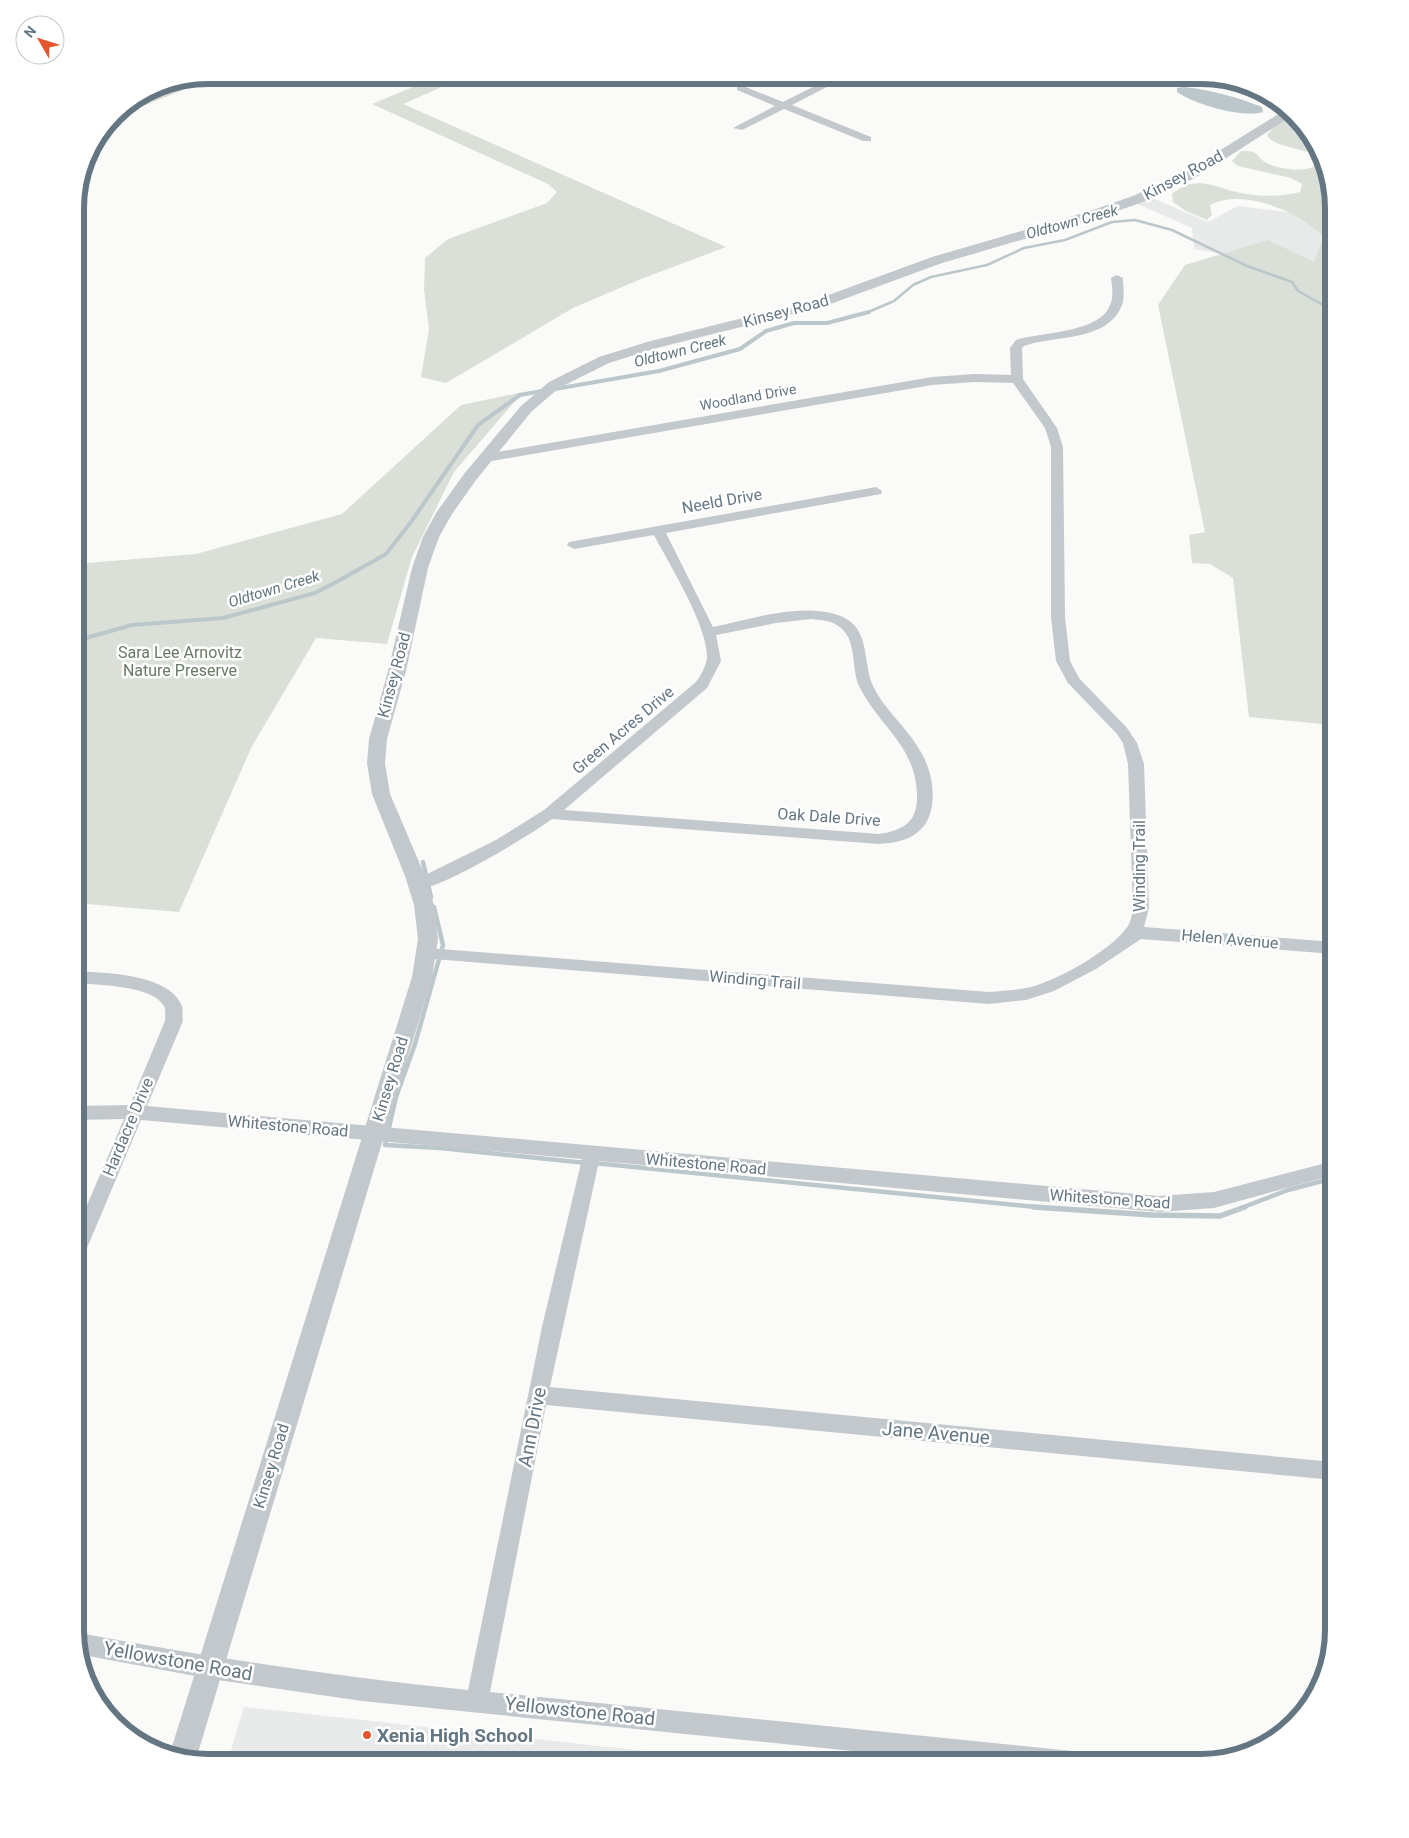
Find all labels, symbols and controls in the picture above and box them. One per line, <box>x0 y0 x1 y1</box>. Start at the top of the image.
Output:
north arrow <box>15 15 65 65</box>
text: N <box>21 23 39 41</box>
street label: Kinsey Road <box>1140 146 1226 204</box>
water label: Oldtown Creek <box>1024 201 1121 243</box>
street label: Kinsey Road <box>741 290 831 332</box>
water label: Oldtown Creek <box>632 331 729 371</box>
street label: Woodland Drive <box>699 381 797 413</box>
street label: Neeld Drive <box>680 485 764 517</box>
water label: Oldtown Creek <box>226 566 322 611</box>
street label: Kinsey Road <box>373 630 415 720</box>
park label: Sara Lee Arnovitz Nature Preserve <box>118 643 242 680</box>
street label: Green Acres Drive <box>568 682 678 778</box>
street label: Oak Dale Drive <box>777 804 881 830</box>
street label: Winding Trail <box>1130 820 1149 912</box>
street label: Helen Avenue <box>1181 925 1279 953</box>
street label: Winding Trail <box>708 967 802 993</box>
street label: Kinsey Road <box>368 1034 412 1124</box>
street label: Hardacre Drive <box>99 1075 157 1179</box>
street label: Whitestone Road <box>227 1111 349 1141</box>
street label: Whitestone Road <box>645 1149 767 1179</box>
street label: Whitestone Road <box>1049 1185 1171 1213</box>
street label: Ann Drive <box>513 1385 551 1469</box>
street label: Jane Avenue <box>881 1417 991 1449</box>
street label: Kinsey Road <box>249 1421 293 1511</box>
street label: Yellowstone Road <box>102 1637 254 1685</box>
street label: Yellowstone Road <box>504 1692 656 1730</box>
place label: Xenia High School <box>377 1724 533 1747</box>
marker: Xenia High School <box>361 1729 373 1741</box>

